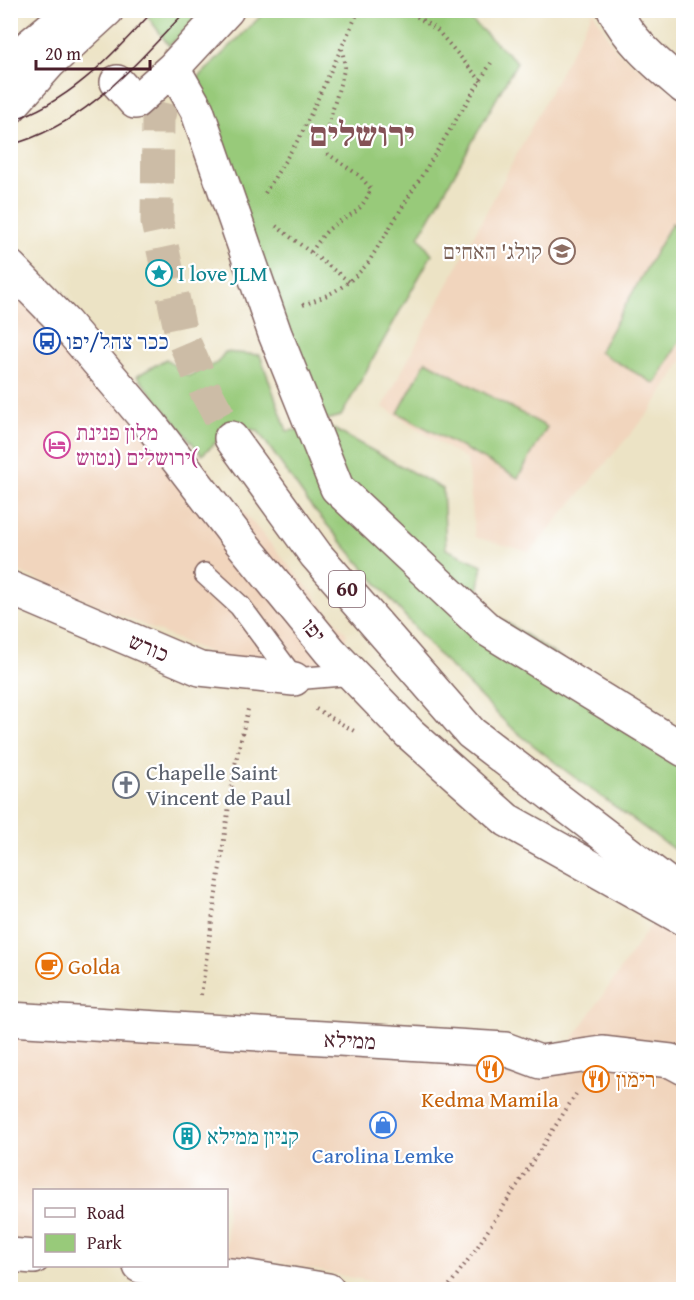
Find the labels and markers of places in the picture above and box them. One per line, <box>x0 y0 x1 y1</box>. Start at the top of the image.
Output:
place label: קולג' האחים <box>443 235 542 267</box>
school or university icon: קולג' האחים <box>547 236 577 266</box>
place label: I love JLM <box>178 257 268 289</box>
place icon: I love JLM <box>144 258 174 288</box>
place label: ככר צהל/יפו <box>66 325 169 357</box>
bus stop icon: ככר צהל/יפו <box>32 326 62 356</box>
place label: מלון פנינת ירושלים (נטוש( <box>76 416 198 473</box>
hotel icon: מלון פנינת ירושלים (נטוש( <box>42 430 72 460</box>
place label: Chapelle Saint Vincent de Paul <box>146 756 291 813</box>
church icon: Chapelle Saint Vincent de Paul <box>111 770 141 800</box>
place label: Golda <box>68 950 121 982</box>
cafe icon: Golda <box>34 951 64 981</box>
restaurant icon: Kedma Mamila <box>475 1054 505 1084</box>
place label: רימון <box>616 1063 656 1095</box>
restaurant icon: רימון <box>581 1064 611 1094</box>
place label: Kedma Mamila <box>421 1083 559 1115</box>
shop icon: Carolina Lemke <box>368 1110 398 1140</box>
place label: קניון ממילא <box>207 1120 299 1152</box>
building icon: קניון ממילא <box>172 1121 202 1151</box>
place label: Carolina Lemke <box>312 1139 454 1171</box>

